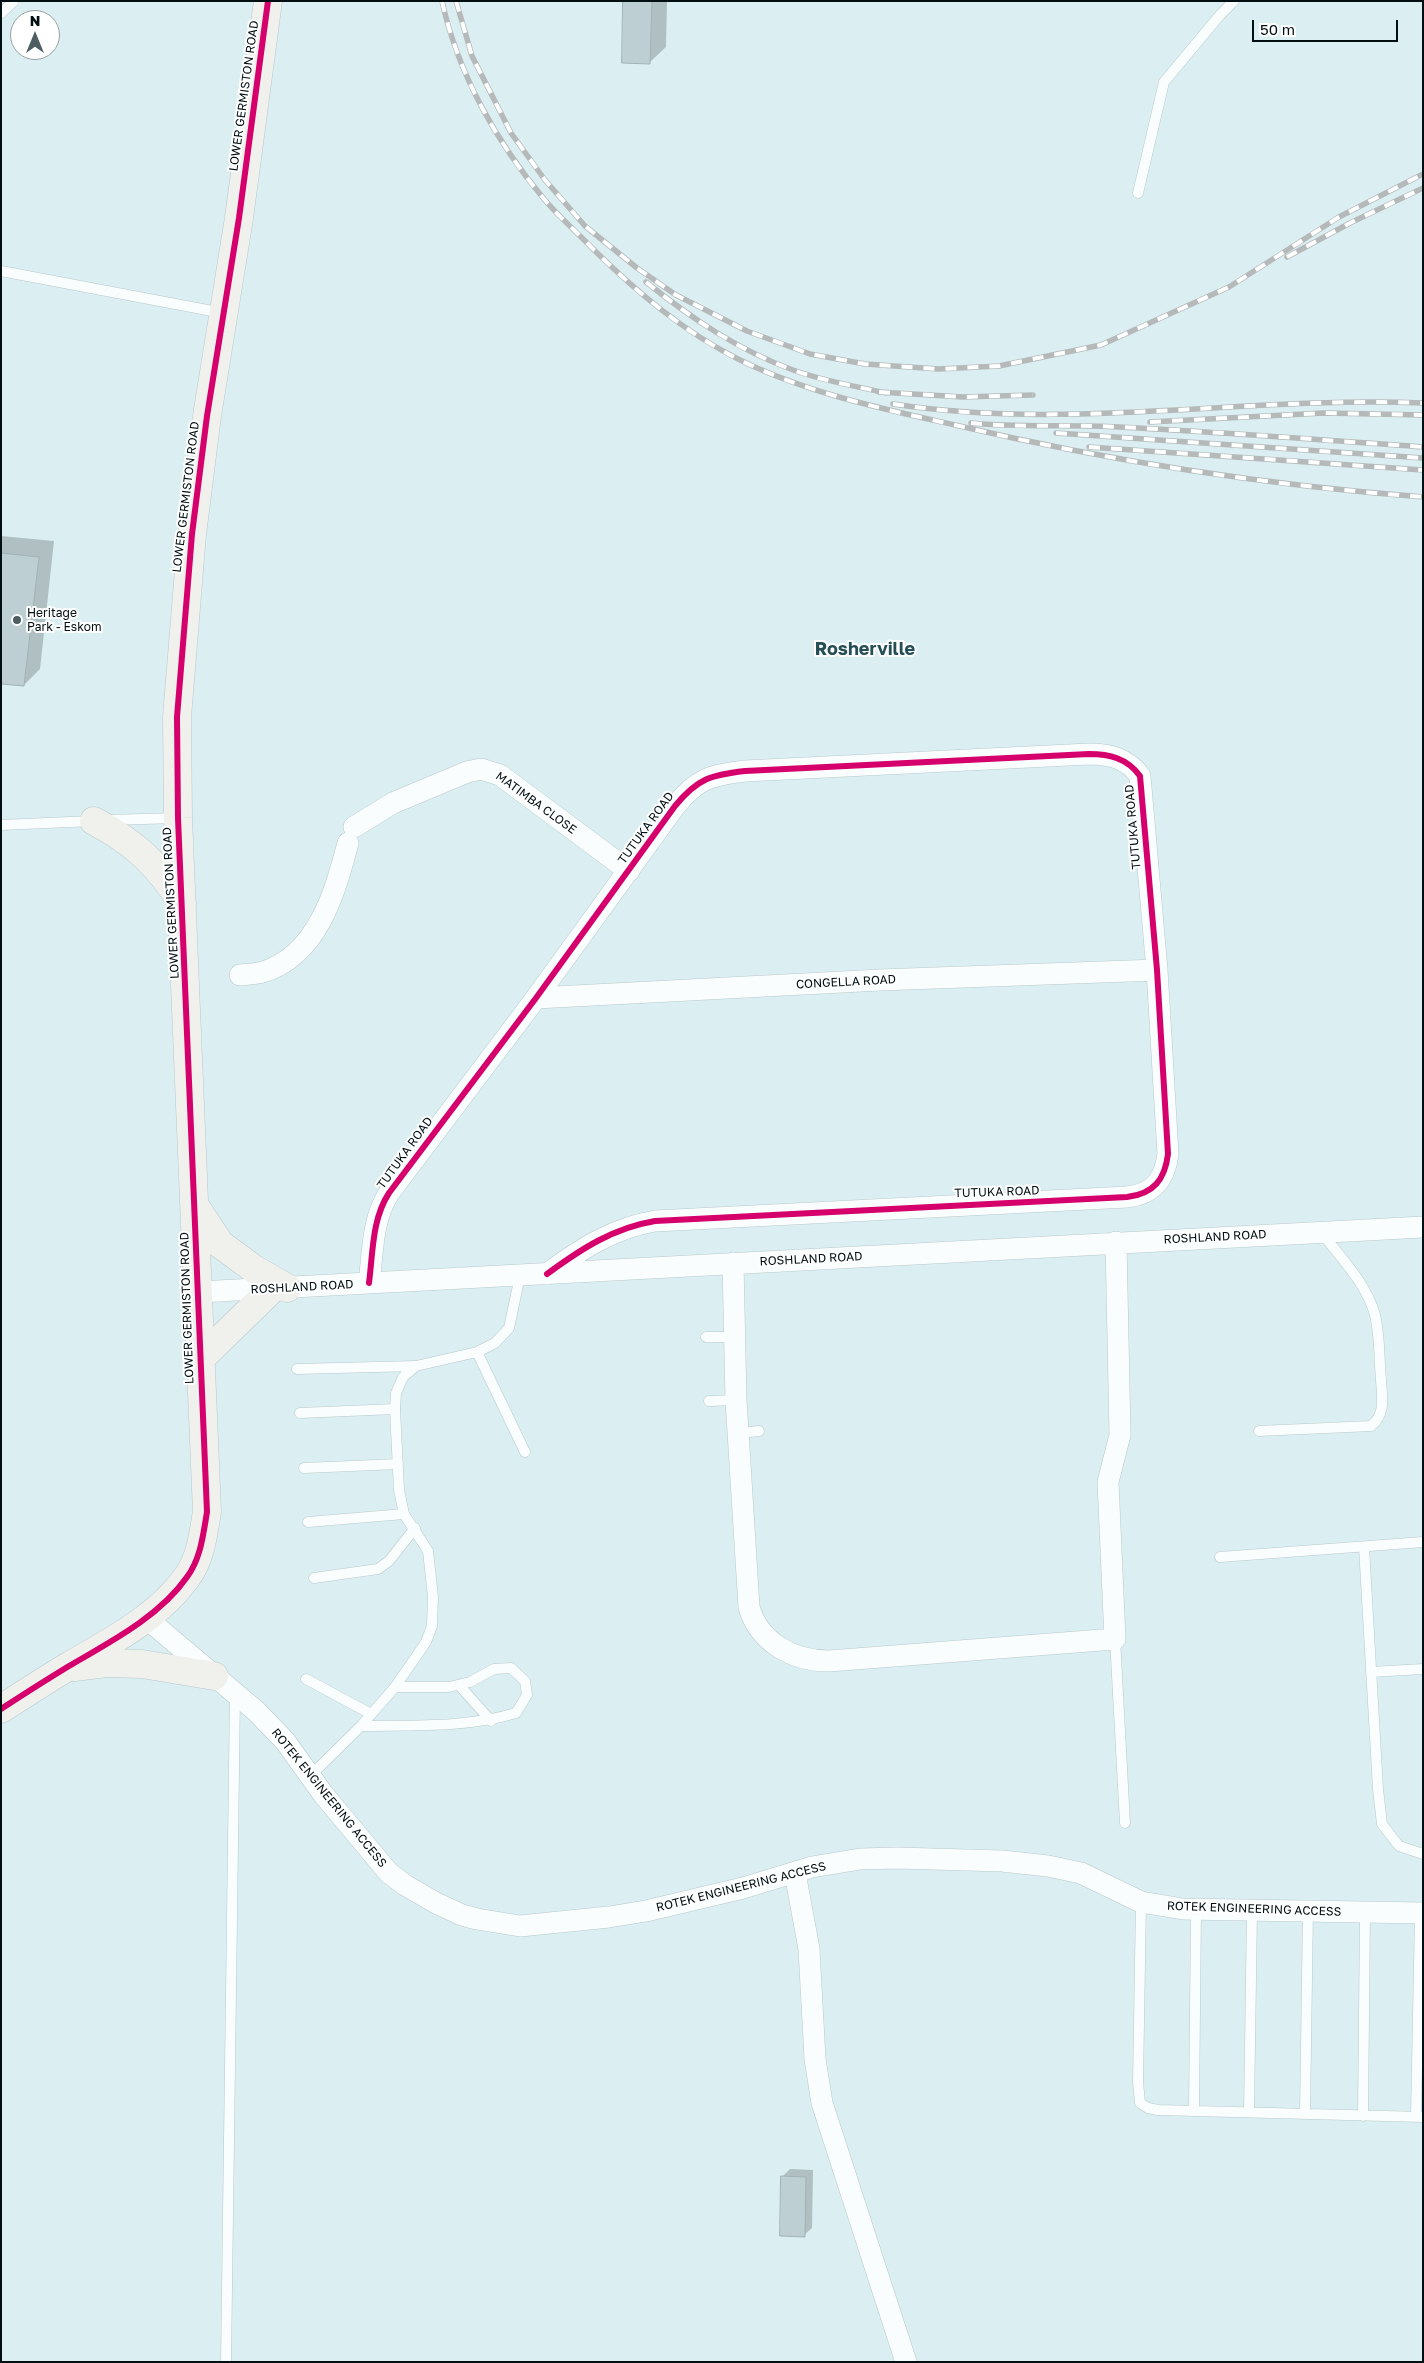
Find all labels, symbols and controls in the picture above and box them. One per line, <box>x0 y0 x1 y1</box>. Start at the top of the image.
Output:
north arrow <box>10 10 60 60</box>
scale bar <box>1254 10 1400 42</box>
text: N <box>30 12 40 29</box>
street label: LOWER GERMISTON ROAD <box>226 20 262 172</box>
text: 50 m <box>1260 20 1295 38</box>
street label: LOWER GERMISTON ROAD <box>170 421 202 573</box>
place label: Heritage Park - Eskom <box>27 606 102 634</box>
marker: Heritage Park - Eskom <box>11 614 23 626</box>
district label: Rosherville <box>815 638 915 660</box>
street label: MATIMBA CLOSE <box>493 769 579 837</box>
street label: TUTUKA ROAD <box>1122 784 1144 870</box>
street label: TUTUKA ROAD <box>615 789 677 867</box>
street label: LOWER GERMISTON ROAD <box>160 827 182 979</box>
street label: CONGELLA ROAD <box>796 972 896 992</box>
street label: TUTUKA ROAD <box>374 1114 436 1192</box>
street label: TUTUKA ROAD <box>954 1183 1040 1201</box>
street label: ROSHLAND ROAD <box>1163 1227 1267 1247</box>
street label: LOWER GERMISTON ROAD <box>177 1232 197 1384</box>
street label: ROSHLAND ROAD <box>759 1249 863 1269</box>
street label: ROSHLAND ROAD <box>250 1277 354 1297</box>
street label: ROTEK ENGINEERING ACCESS <box>268 1726 390 1870</box>
street label: ROTEK ENGINEERING ACCESS <box>655 1859 827 1915</box>
street label: ROTEK ENGINEERING ACCESS <box>1167 1899 1341 1919</box>

